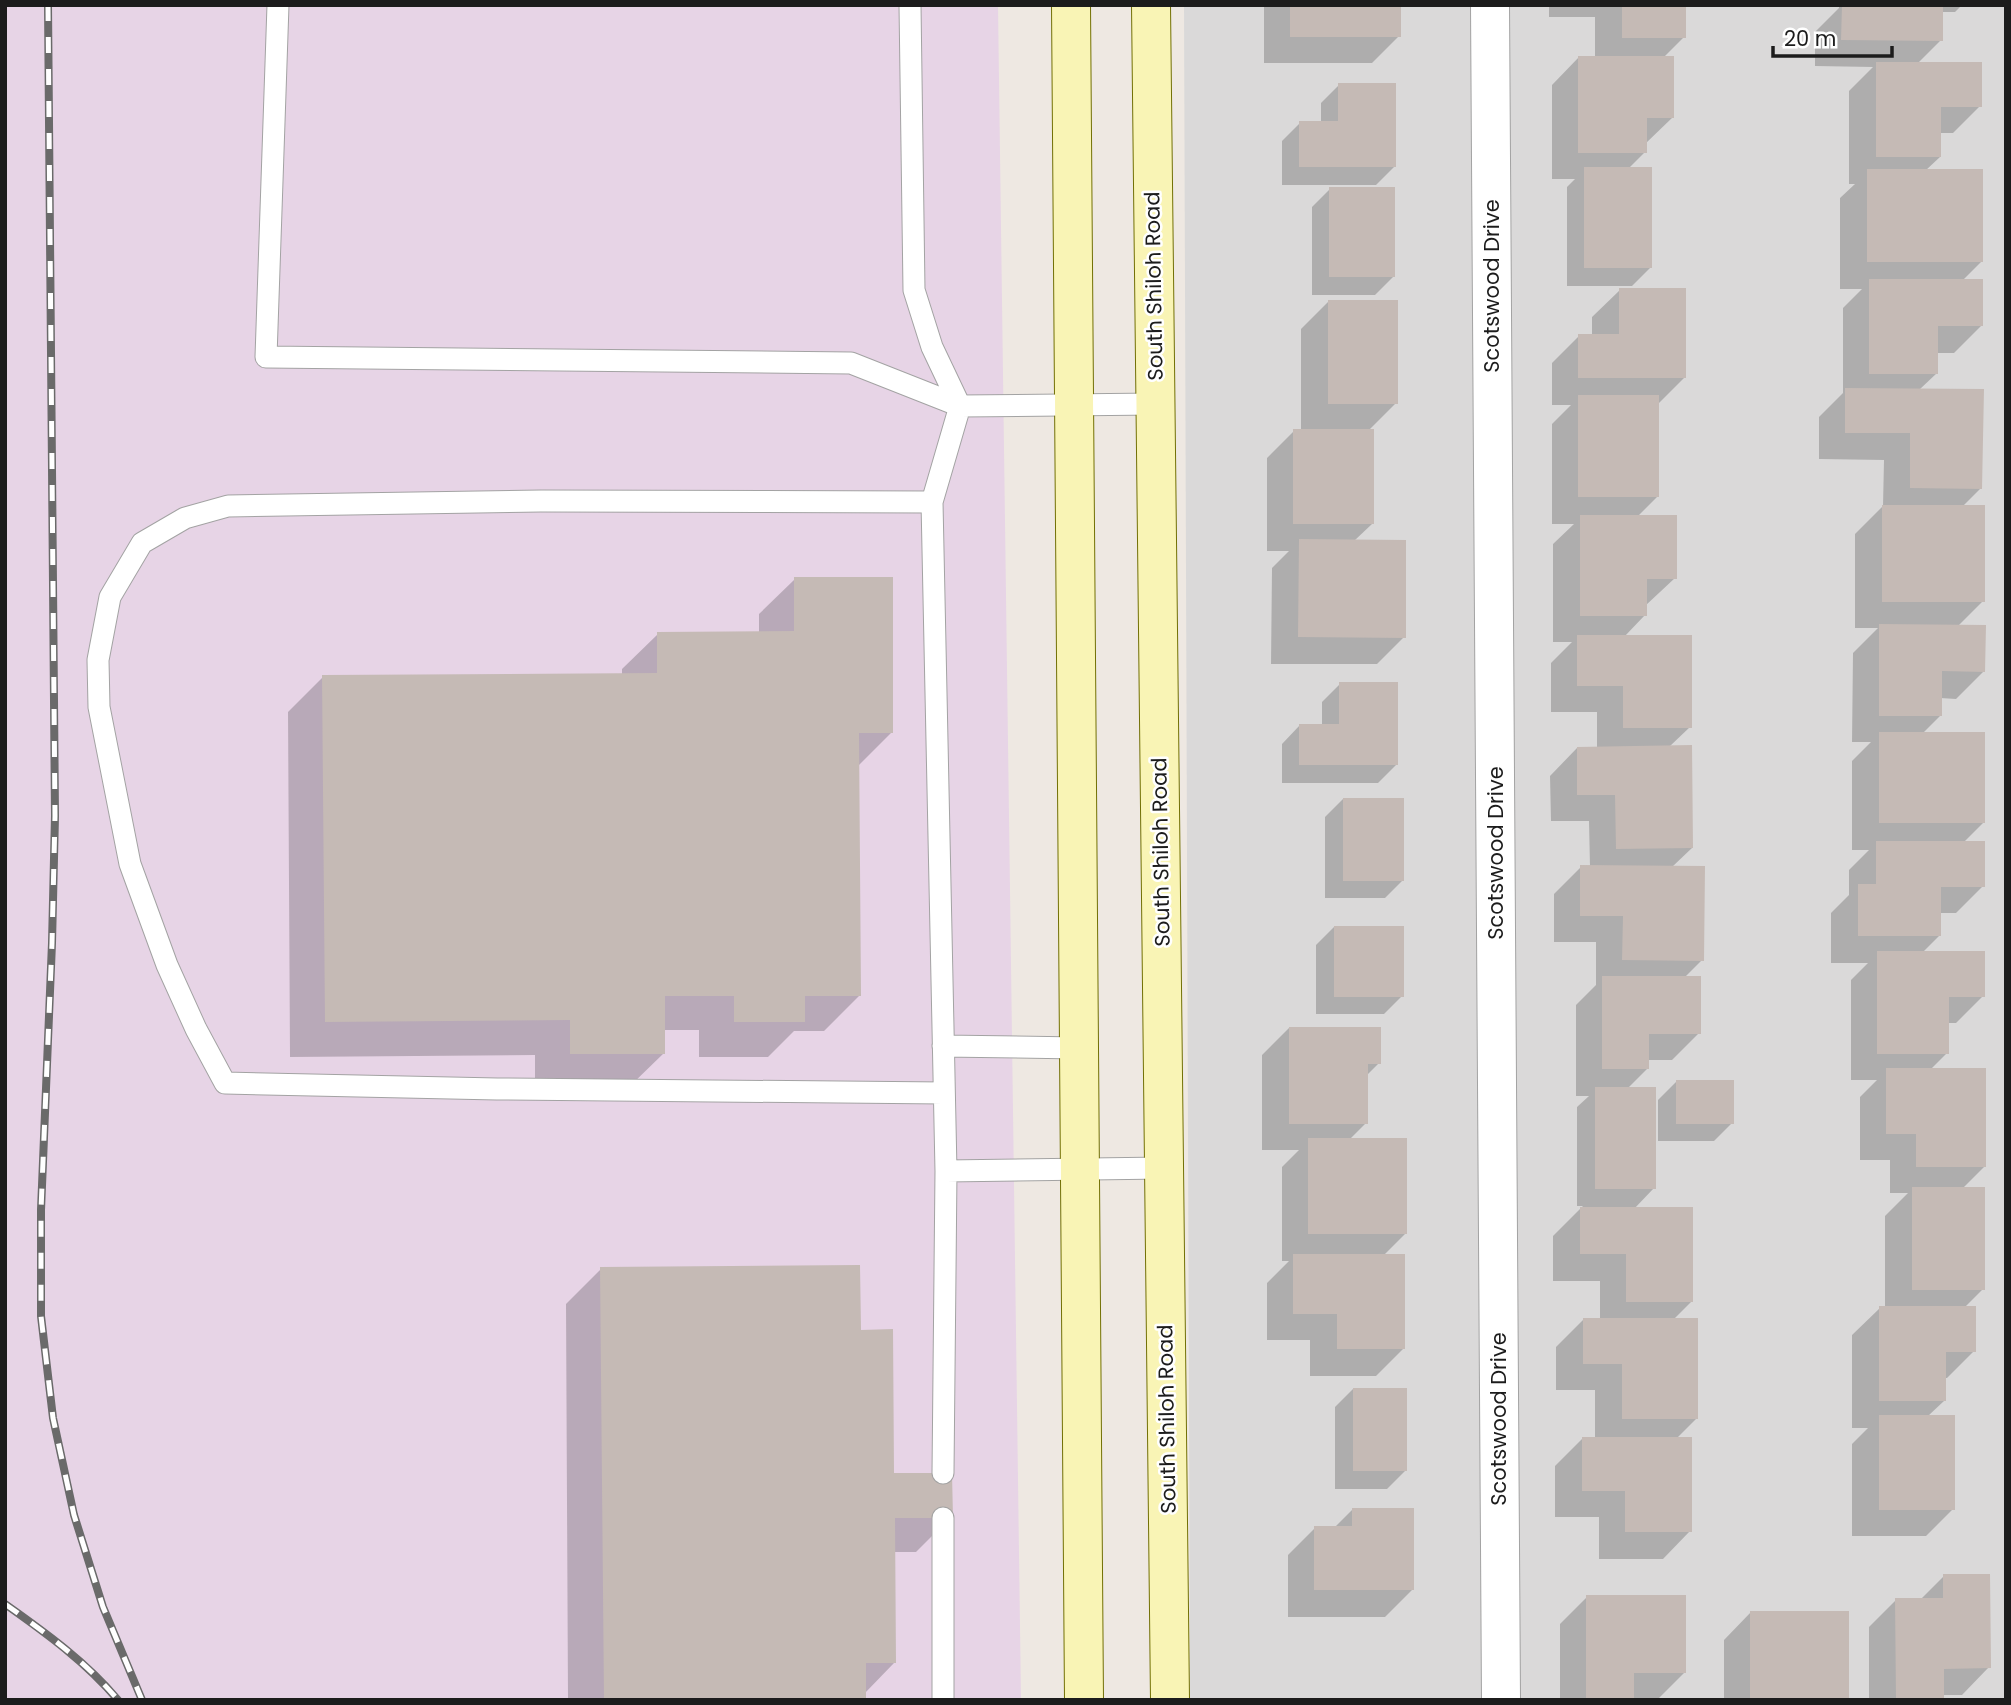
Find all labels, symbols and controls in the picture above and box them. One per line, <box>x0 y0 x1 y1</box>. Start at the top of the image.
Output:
scale bar <box>1773 14 1892 58</box>
text: 20 m <box>1784 24 1837 53</box>
street label: South Shiloh Road <box>1137 191 1170 381</box>
street label: Scotswood Drive <box>1477 199 1506 373</box>
street label: South Shiloh Road <box>1144 757 1177 947</box>
street label: Scotswood Drive <box>1481 766 1510 940</box>
street label: South Shiloh Road <box>1150 1324 1183 1514</box>
street label: Scotswood Drive <box>1484 1332 1513 1506</box>

